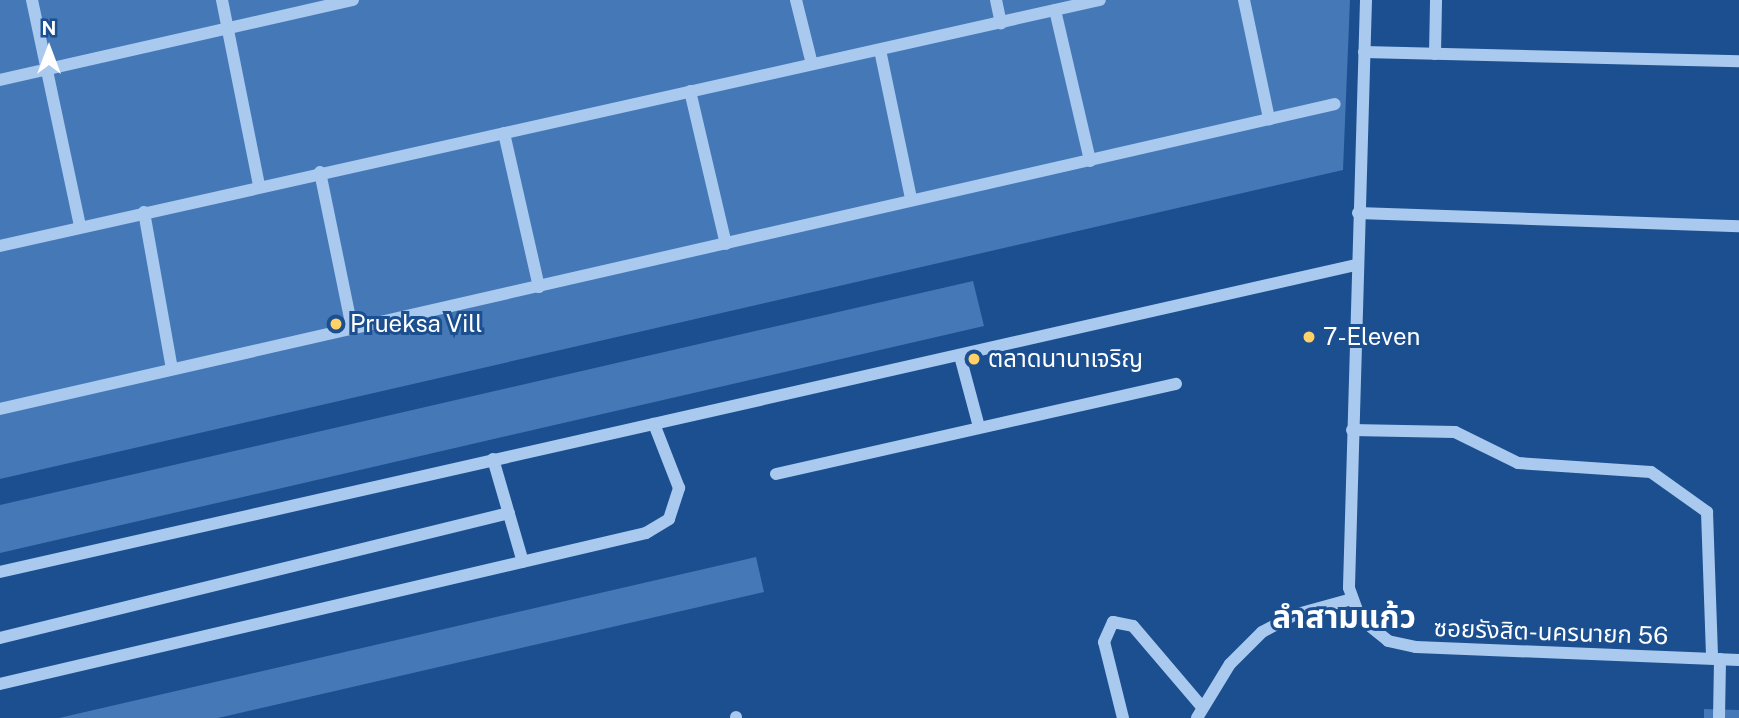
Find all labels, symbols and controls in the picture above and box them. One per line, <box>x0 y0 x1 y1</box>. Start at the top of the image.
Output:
north arrow <box>14 14 84 84</box>
text: N <box>42 17 56 39</box>
place label: Prueksa Vill <box>350 310 483 338</box>
marker: Prueksa Vill <box>328 316 344 332</box>
place label: 7-Eleven <box>1323 323 1420 351</box>
marker: 7-Eleven <box>1301 329 1317 345</box>
place label: ตลาดนานาเจริญ <box>988 345 1143 373</box>
marker: ตลาดนานาเจริญ <box>966 351 982 367</box>
district label: ลำสามแก้ว <box>1272 598 1416 636</box>
street label: ซอยรังสิต-นครนายก 56 <box>1433 614 1669 650</box>

